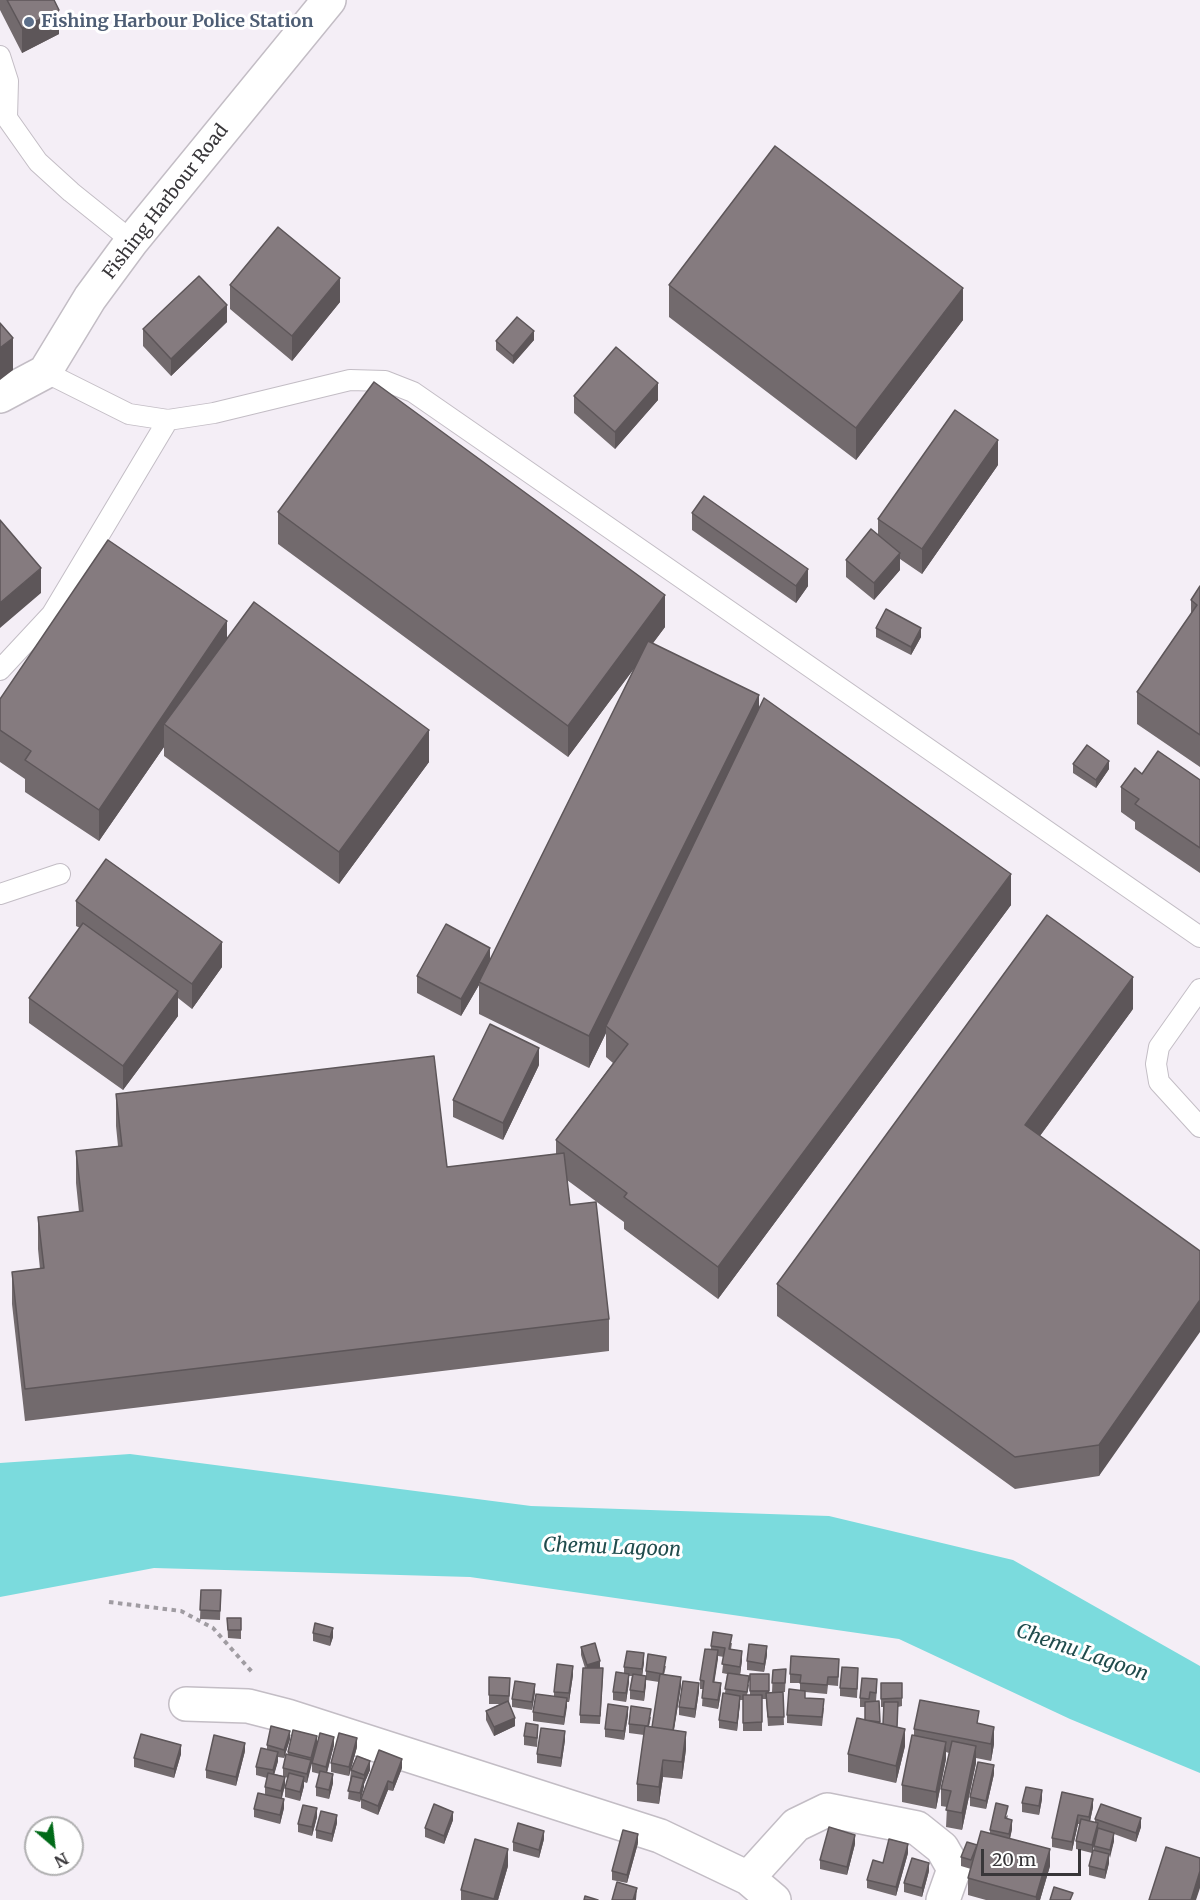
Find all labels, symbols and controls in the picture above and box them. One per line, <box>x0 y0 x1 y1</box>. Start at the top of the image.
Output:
place label: Fishing Harbour Police Station <box>41 11 313 33</box>
marker: Fishing Harbour Police Station <box>22 15 36 29</box>
street label: Fishing Harbour Road <box>99 120 233 284</box>
water label: Chemu Lagoon <box>543 1534 681 1562</box>
water label: Chemu Lagoon <box>1013 1619 1151 1687</box>
north arrow <box>24 1816 84 1876</box>
scale bar <box>984 1837 1084 1875</box>
text: N <box>51 1848 72 1872</box>
text: 20 m <box>992 1848 1036 1871</box>

